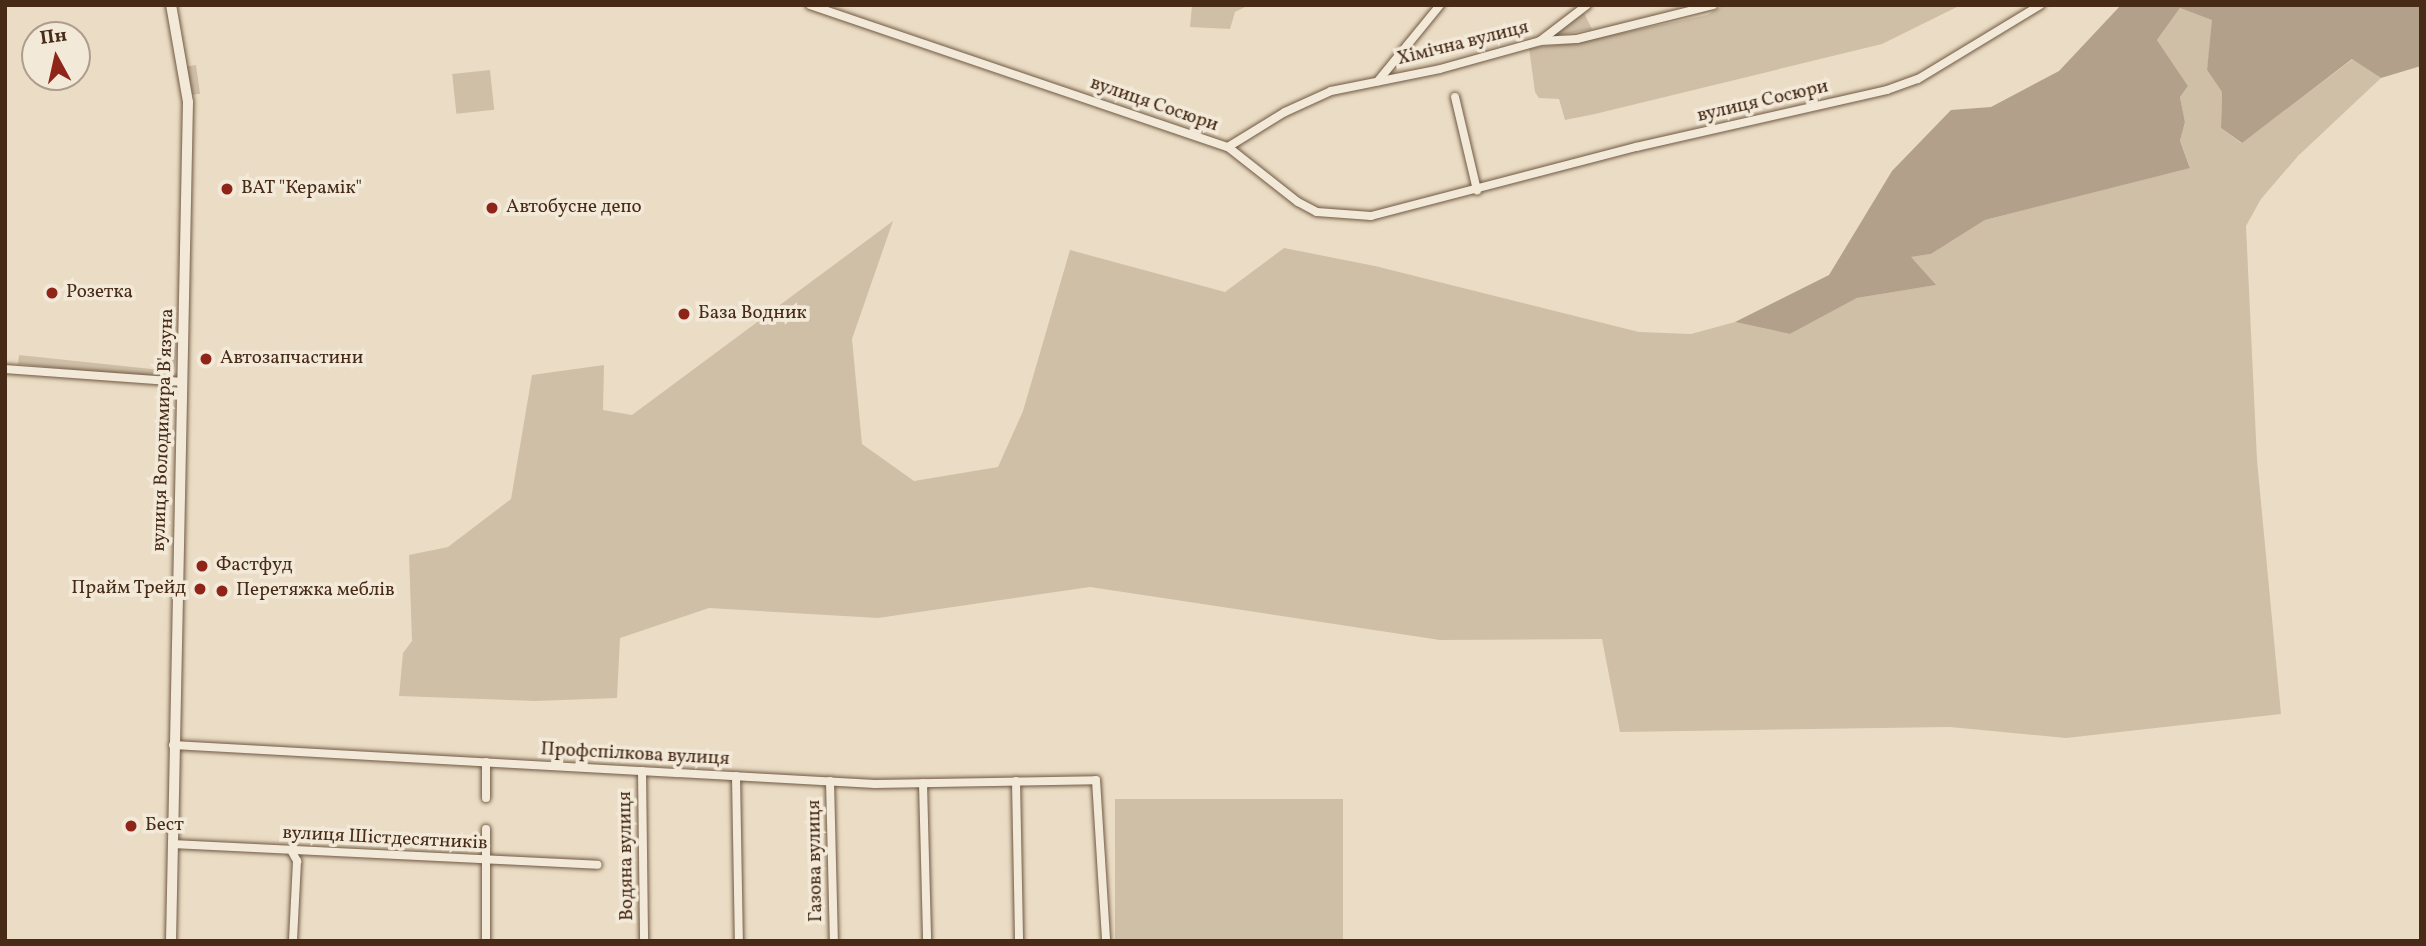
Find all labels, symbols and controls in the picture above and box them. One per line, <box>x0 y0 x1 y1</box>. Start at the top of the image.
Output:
street label: Хімічна вулиця <box>1395 17 1531 71</box>
north arrow <box>21 21 91 91</box>
text: Пн <box>38 22 69 52</box>
street label: вулиця Сосюри <box>1087 72 1221 138</box>
street label: вулиця Сосюри <box>1695 76 1831 128</box>
place label: ВАТ "Керамік" <box>241 178 363 200</box>
marker: ВАТ "Керамік" <box>219 181 235 197</box>
place label: Автобусне депо <box>506 197 642 219</box>
marker: Автобусне депо <box>484 200 500 216</box>
place label: Розетка <box>66 282 133 304</box>
marker: Розетка <box>44 285 60 301</box>
place label: База Водник <box>698 303 807 325</box>
marker: База Водник <box>676 306 692 322</box>
street label: вулиця Володимира В'язуна <box>148 308 180 552</box>
place label: Автозапчастини <box>220 348 363 370</box>
marker: Автозапчастини <box>198 351 214 367</box>
place label: Фастфуд <box>216 555 292 577</box>
marker: Фастфуд <box>194 558 210 574</box>
place label: Прайм Трейд <box>71 578 186 600</box>
place label: Перетяжка меблів <box>236 580 395 602</box>
marker: Прайм Трейд <box>192 581 208 597</box>
marker: Перетяжка меблів <box>214 583 230 599</box>
street label: Профспілкова вулиця <box>540 739 730 771</box>
street label: Водяна вулиця <box>614 791 640 921</box>
street label: Газова вулиця <box>804 800 828 922</box>
place label: Бест <box>145 815 184 837</box>
marker: Бест <box>123 818 139 834</box>
street label: вулиця Шістдесятників <box>282 822 488 856</box>

